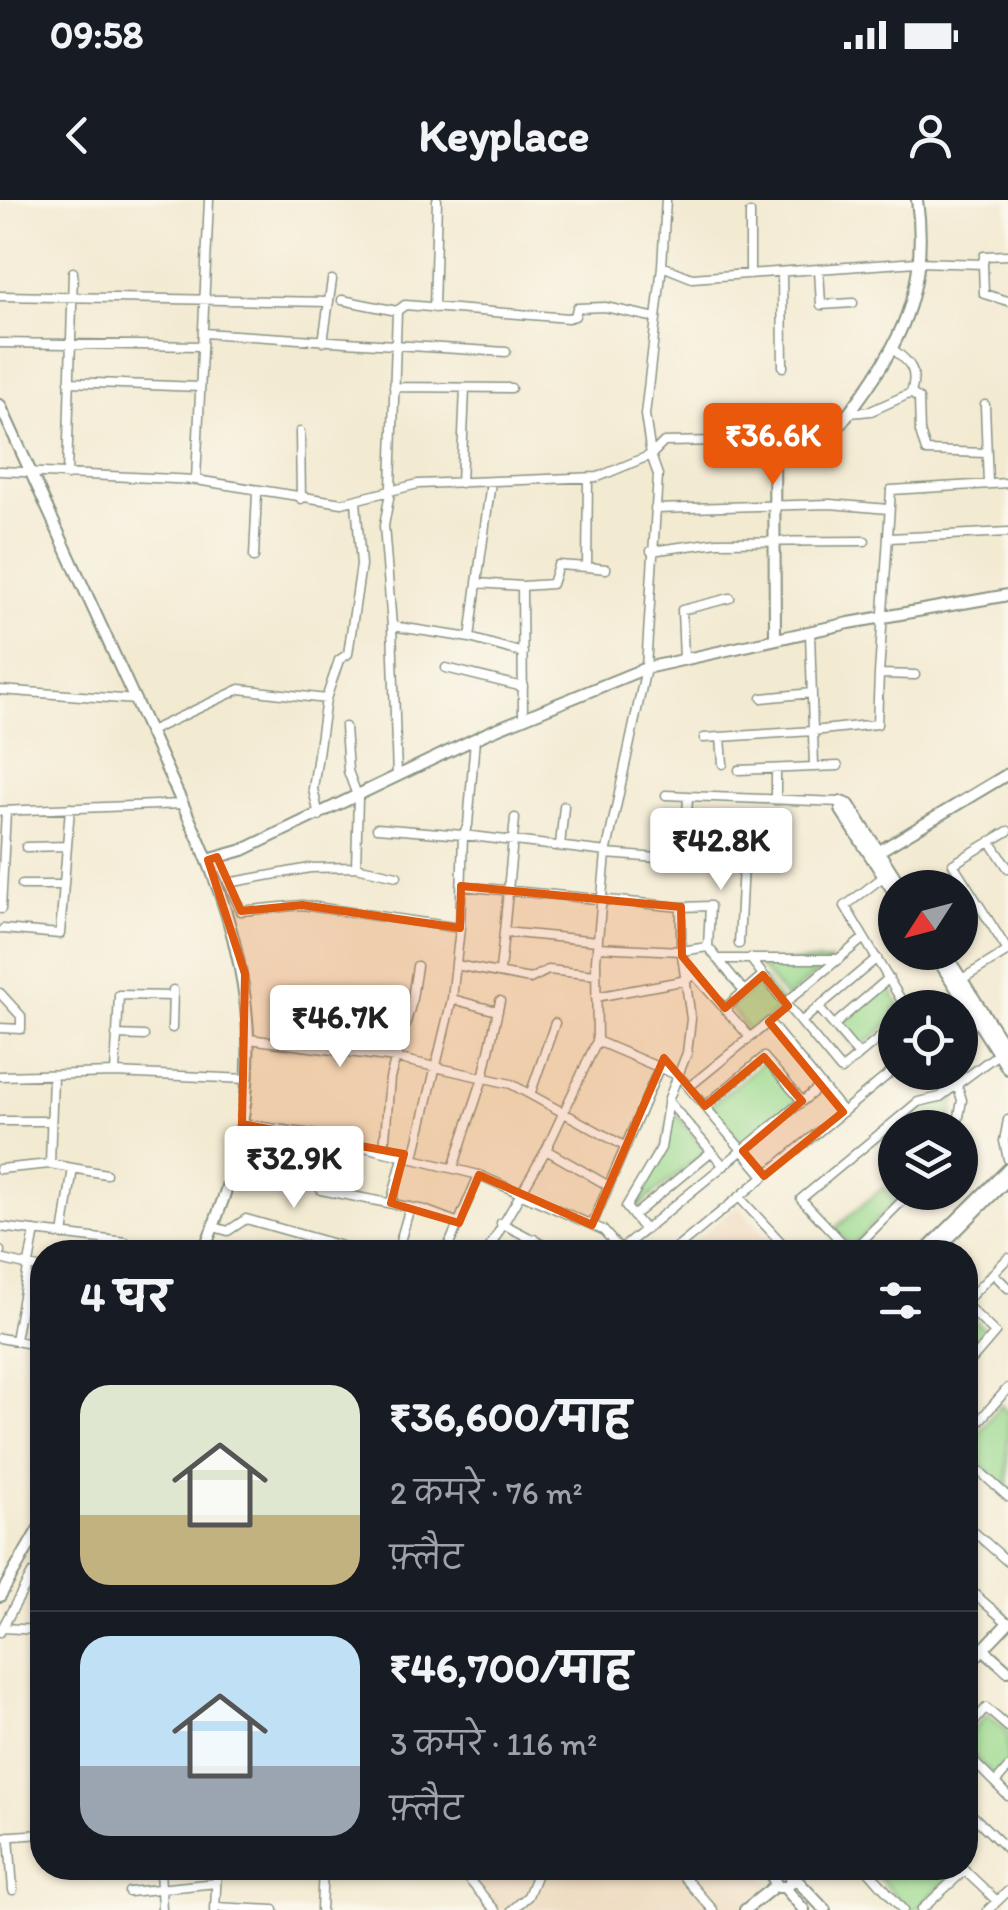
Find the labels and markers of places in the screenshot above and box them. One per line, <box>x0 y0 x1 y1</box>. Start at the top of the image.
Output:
pin: ₹36.6K <box>692 403 854 488</box>
pin: ₹42.8K <box>640 808 802 893</box>
pin: ₹46.7K <box>259 985 421 1070</box>
pin: ₹32.9K <box>213 1126 375 1211</box>

